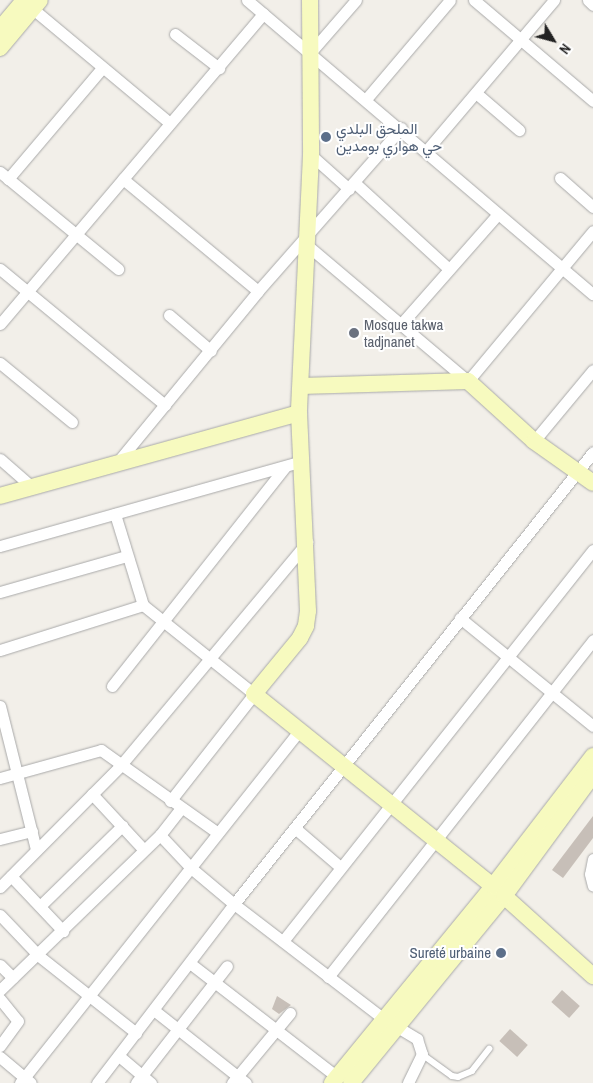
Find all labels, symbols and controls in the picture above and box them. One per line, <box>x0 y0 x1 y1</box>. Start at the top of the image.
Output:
north arrow <box>528 15 578 65</box>
text: N <box>555 40 575 58</box>
place label: الملحق البلدي حي هواري بومدين <box>336 119 442 154</box>
marker: الملحق البلدي حي هواري بومدين <box>320 131 332 143</box>
place label: Mosque takwa tadjnanet <box>364 315 443 350</box>
marker: Mosque takwa tadjnanet <box>348 327 360 339</box>
place label: Sureté urbaine <box>410 944 491 962</box>
marker: Sureté urbaine <box>495 947 507 959</box>

